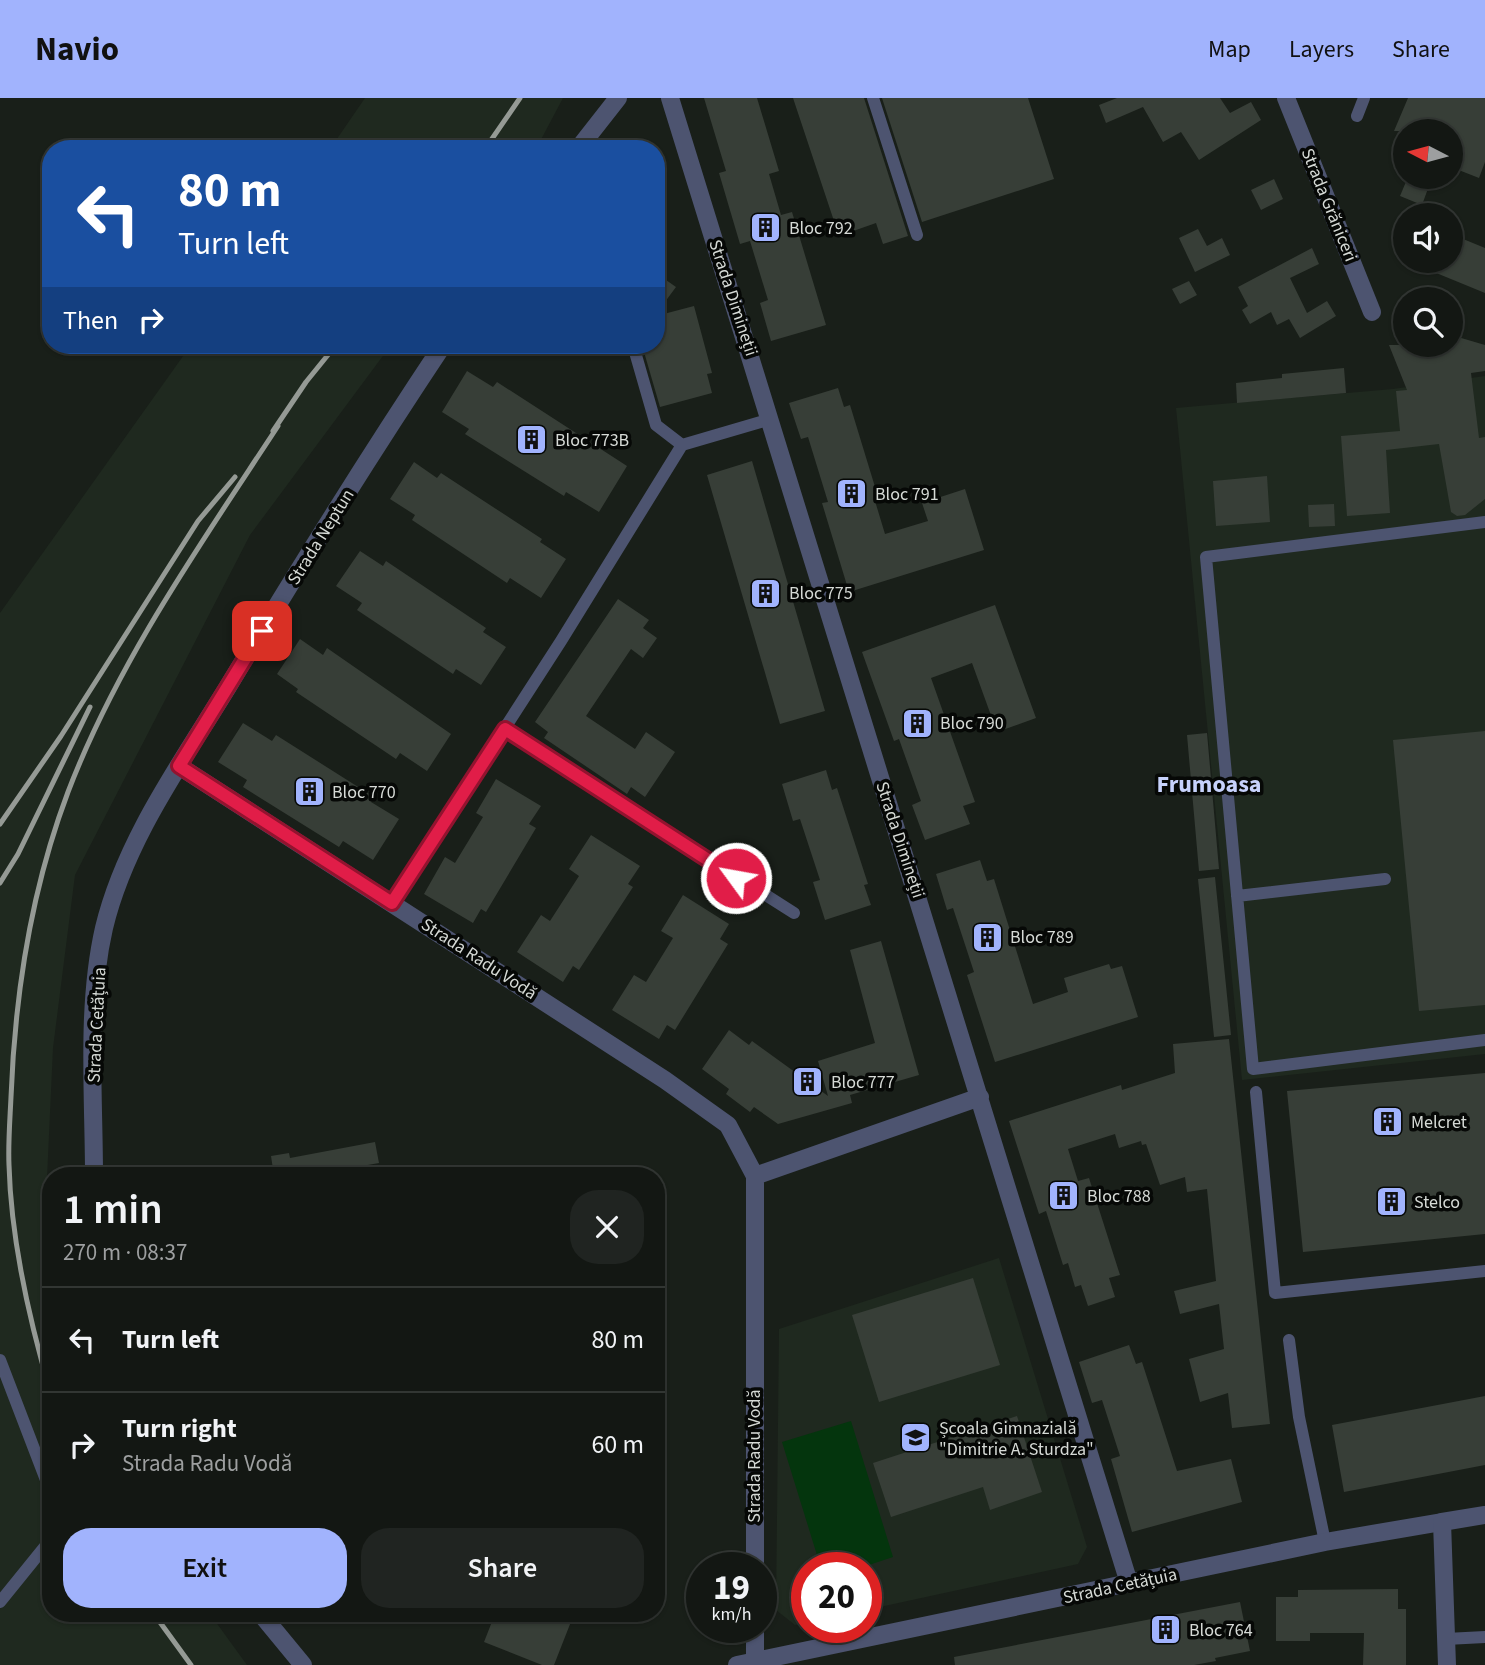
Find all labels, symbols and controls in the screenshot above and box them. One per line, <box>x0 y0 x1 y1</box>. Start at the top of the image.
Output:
text: Navio <box>35 26 119 73</box>
text: Map <box>1208 32 1251 67</box>
text: Layers <box>1289 32 1354 67</box>
text: Share <box>1392 32 1450 67</box>
north arrow <box>1393 119 1463 189</box>
map controls <box>1393 119 1463 357</box>
street label: Strada Grăniceri <box>1295 144 1363 266</box>
text: 80 m <box>178 156 282 226</box>
icon: left <box>63 168 154 259</box>
button: sound <box>1393 203 1463 273</box>
building icon: Bloc 792 <box>749 211 783 245</box>
place label: Bloc 792 <box>789 216 853 241</box>
text: Turn left <box>178 221 289 267</box>
street label: Strada Dimineții <box>702 236 764 360</box>
button: search <box>1393 287 1463 357</box>
icon: right <box>132 301 170 339</box>
text: Then <box>63 302 118 339</box>
building icon: Bloc 773B <box>515 423 549 457</box>
place label: Bloc 773B <box>555 428 629 453</box>
building icon: Bloc 791 <box>835 477 869 511</box>
place label: Bloc 791 <box>875 482 939 507</box>
street label: Strada Neptun <box>282 484 360 590</box>
building icon: Bloc 775 <box>749 576 783 610</box>
place label: Bloc 775 <box>789 581 853 606</box>
pin <box>232 601 292 661</box>
icon: arrive <box>243 612 281 650</box>
building icon: Bloc 790 <box>900 706 934 740</box>
place label: Bloc 790 <box>940 711 1004 736</box>
district label: Frumoasa <box>1157 767 1261 802</box>
building icon: Bloc 770 <box>292 775 326 809</box>
street label: Strada Dimineții <box>869 778 931 902</box>
place label: Bloc 770 <box>332 780 396 805</box>
position arrow <box>699 841 773 915</box>
street label: Strada Radu Vodă <box>416 912 542 1006</box>
building icon: Bloc 789 <box>970 920 1004 954</box>
place label: Bloc 789 <box>1010 925 1074 950</box>
street label: Strada Cetățuia <box>81 967 113 1083</box>
building icon: Bloc 777 <box>791 1065 825 1099</box>
place label: Bloc 777 <box>831 1070 895 1095</box>
building icon: Melcret <box>1371 1105 1405 1139</box>
place label: Melcret <box>1411 1110 1467 1135</box>
building icon: Bloc 788 <box>1047 1179 1081 1213</box>
text: 1 min <box>63 1180 163 1240</box>
place label: Bloc 788 <box>1087 1184 1151 1209</box>
building icon: Stelco <box>1374 1185 1408 1219</box>
button: close <box>570 1190 644 1264</box>
place label: Stelco <box>1414 1190 1460 1215</box>
text: 270 m · 08:37 <box>63 1236 187 1269</box>
icon: left <box>63 1321 101 1359</box>
text: Turn left <box>122 1321 219 1358</box>
text: 80 m <box>591 1321 644 1358</box>
street label: Strada Radu Vodă <box>742 1389 767 1523</box>
text: Turn right <box>122 1410 237 1447</box>
place label: Școala Gimnazială "Dimitrie A. Sturdza" <box>939 1416 1094 1462</box>
school or university icon: Școala Gimnazială "Dimitrie A. Sturdza" <box>899 1421 933 1455</box>
icon: right <box>63 1426 101 1464</box>
text: 60 m <box>591 1426 644 1463</box>
text: Strada Radu Vodă <box>122 1447 292 1480</box>
button: Exit <box>63 1528 347 1608</box>
button: Share <box>361 1528 644 1608</box>
speed limit sign: 20 <box>791 1552 882 1643</box>
street label: Strada Cetățuia <box>1061 1562 1179 1610</box>
text: 19 <box>713 1563 750 1613</box>
text: km/h <box>712 1602 751 1627</box>
building icon: Bloc 764 <box>1149 1613 1183 1647</box>
place label: Bloc 764 <box>1189 1618 1253 1643</box>

